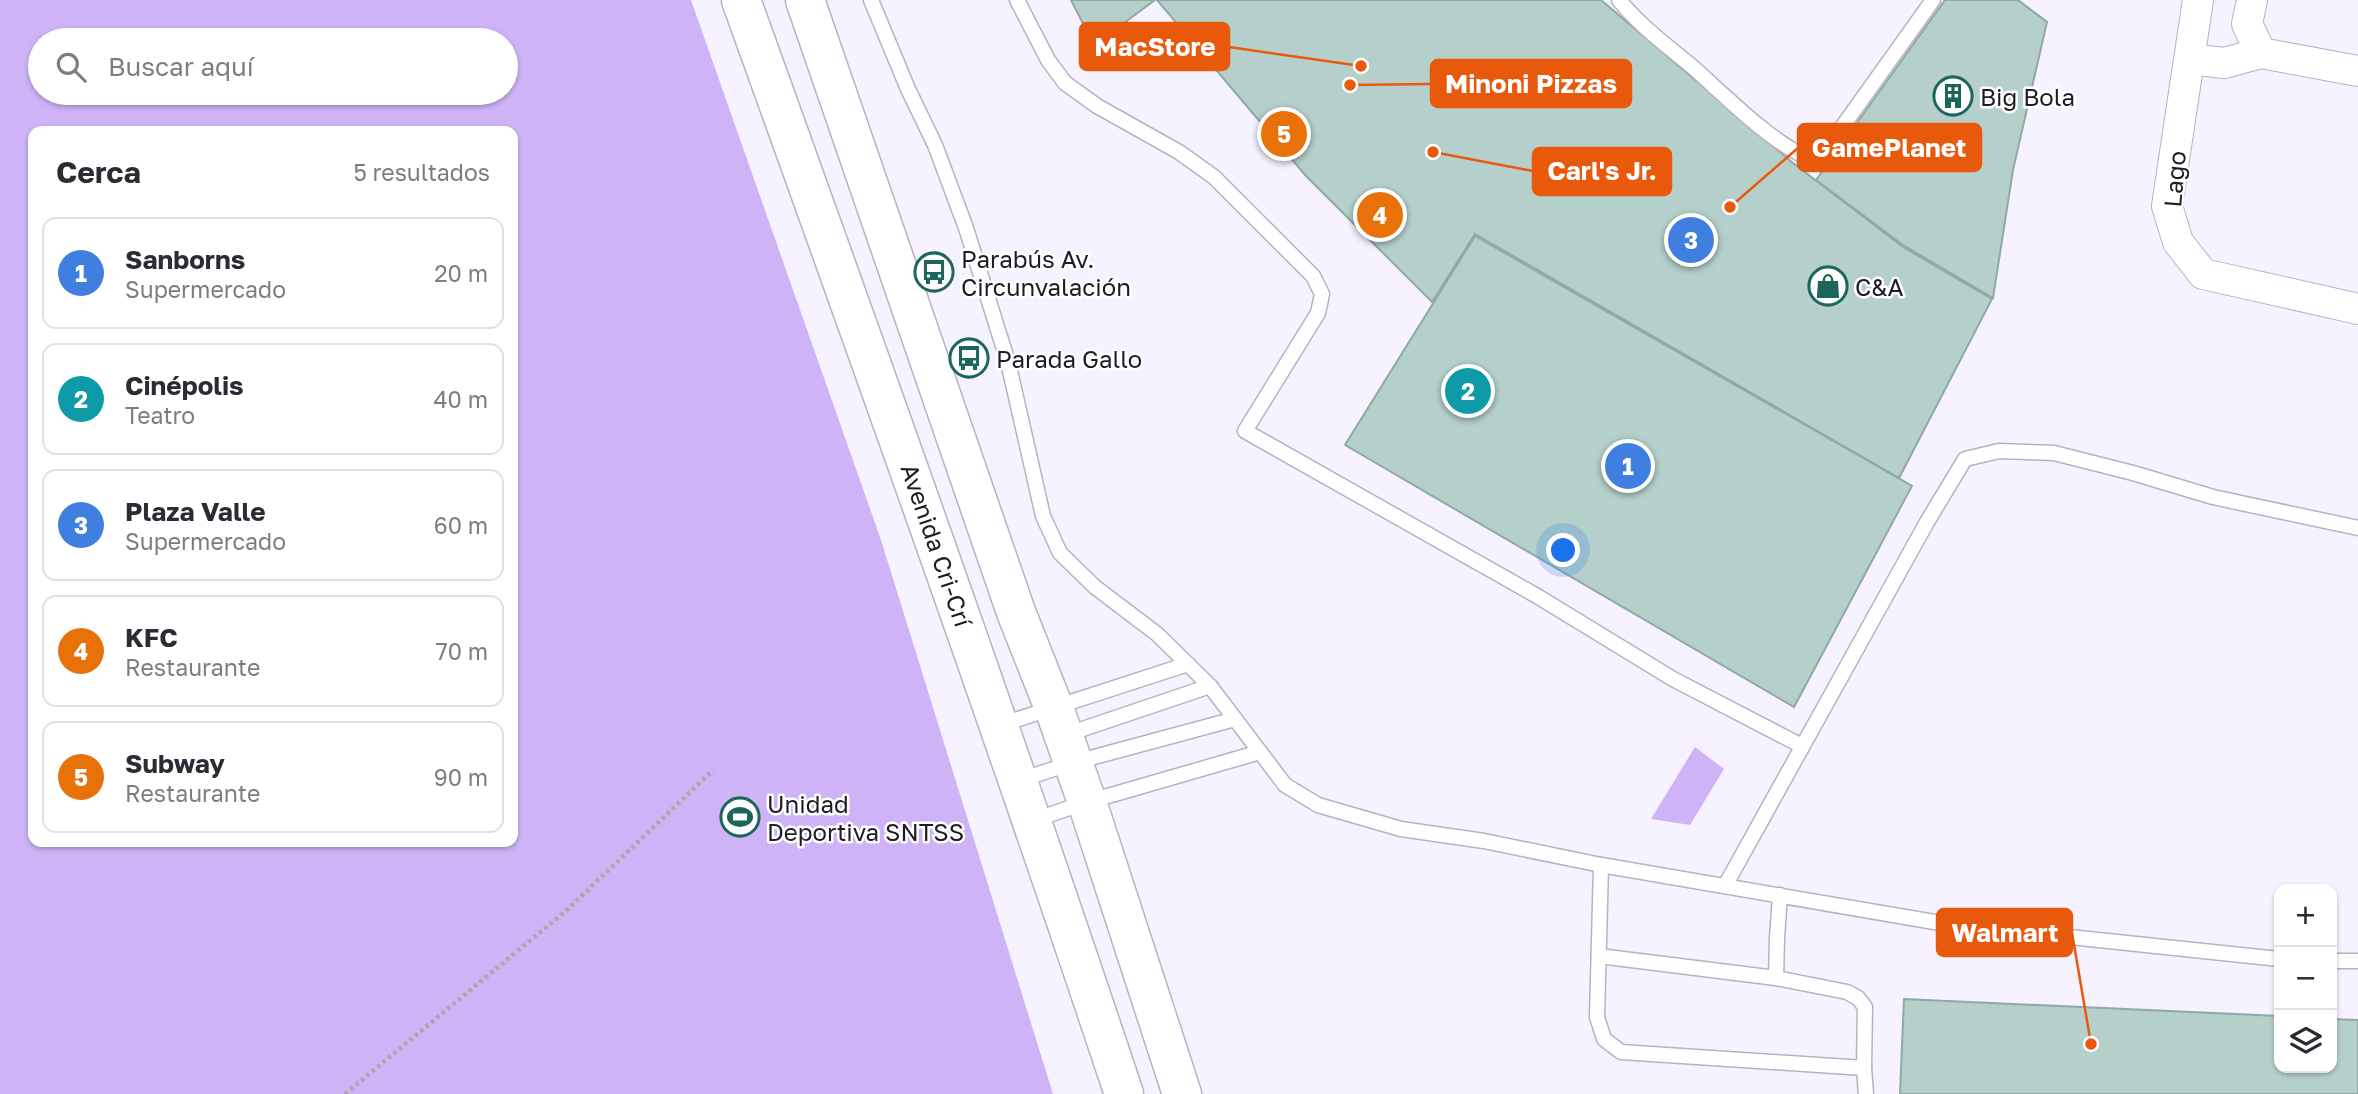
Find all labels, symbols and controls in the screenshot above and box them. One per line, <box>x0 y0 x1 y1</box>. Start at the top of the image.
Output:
callout: MacStore <box>1080 23 1229 70</box>
search box <box>28 28 518 105</box>
text: MacStore <box>1094 31 1216 62</box>
icon: search <box>52 48 90 86</box>
text: Buscar aquí <box>108 51 254 82</box>
callout: Minoni Pizzas <box>1431 60 1631 107</box>
text: Minoni Pizzas <box>1445 68 1617 99</box>
building icon: Big Bola <box>1932 75 1974 117</box>
place label: Big Bola <box>1980 82 2075 111</box>
pin: 5 <box>1261 108 1307 160</box>
callout: GamePlanet <box>1798 124 1981 171</box>
text: GamePlanet <box>1812 132 1966 163</box>
callout: Carl's Jr. <box>1533 148 1671 195</box>
street label: Lago <box>2157 150 2191 208</box>
text: Cerca <box>56 154 141 190</box>
text: Carl's Jr. <box>1547 155 1657 186</box>
text: 5 resultados <box>353 158 490 186</box>
pin: 4 <box>1357 189 1403 241</box>
pin: 3 <box>1668 214 1714 266</box>
text: Sanborns <box>125 244 245 275</box>
place label: Parabús Av. Circunvalación <box>961 244 1131 301</box>
bus stop icon: Parabús Av. Circunvalación <box>913 251 955 293</box>
text: 1 <box>75 259 87 287</box>
text: 20 m <box>434 259 488 287</box>
shop icon: C&A <box>1807 265 1849 307</box>
place label: C&A <box>1855 272 1903 301</box>
text: Supermercado <box>125 275 286 303</box>
bus stop icon: Parada Gallo <box>948 337 990 379</box>
place label: Parada Gallo <box>996 344 1142 373</box>
pin: 2 <box>1445 365 1491 417</box>
text: Cinépolis <box>125 370 244 401</box>
text: 2 <box>74 385 88 413</box>
text: 40 m <box>434 385 488 413</box>
text: Teatro <box>125 401 195 429</box>
pin: 1 <box>1605 440 1651 492</box>
street label: Avenida Cri-Crí <box>896 460 979 632</box>
text: Plaza Valle <box>125 496 266 527</box>
text: 3 <box>74 511 88 539</box>
text: 60 m <box>434 511 488 539</box>
text: Supermercado <box>125 527 286 555</box>
your location <box>1546 533 1580 567</box>
text: KFC <box>125 622 178 653</box>
text: 4 <box>74 637 88 665</box>
text: 70 m <box>435 637 488 665</box>
text: Restaurante <box>125 653 260 681</box>
text: Subway <box>125 748 225 779</box>
text: 5 <box>74 763 88 791</box>
text: 90 m <box>434 763 488 791</box>
text: Restaurante <box>125 779 260 807</box>
place label: Unidad Deportiva SNTSS <box>767 789 964 846</box>
sports icon: Unidad Deportiva SNTSS <box>719 796 761 838</box>
map controls <box>2274 884 2337 1073</box>
button: + <box>2274 884 2337 947</box>
callout: Walmart <box>1937 909 2072 956</box>
text: Walmart <box>1951 917 2059 948</box>
button: − <box>2274 947 2337 1010</box>
button: layers <box>2274 1010 2337 1073</box>

